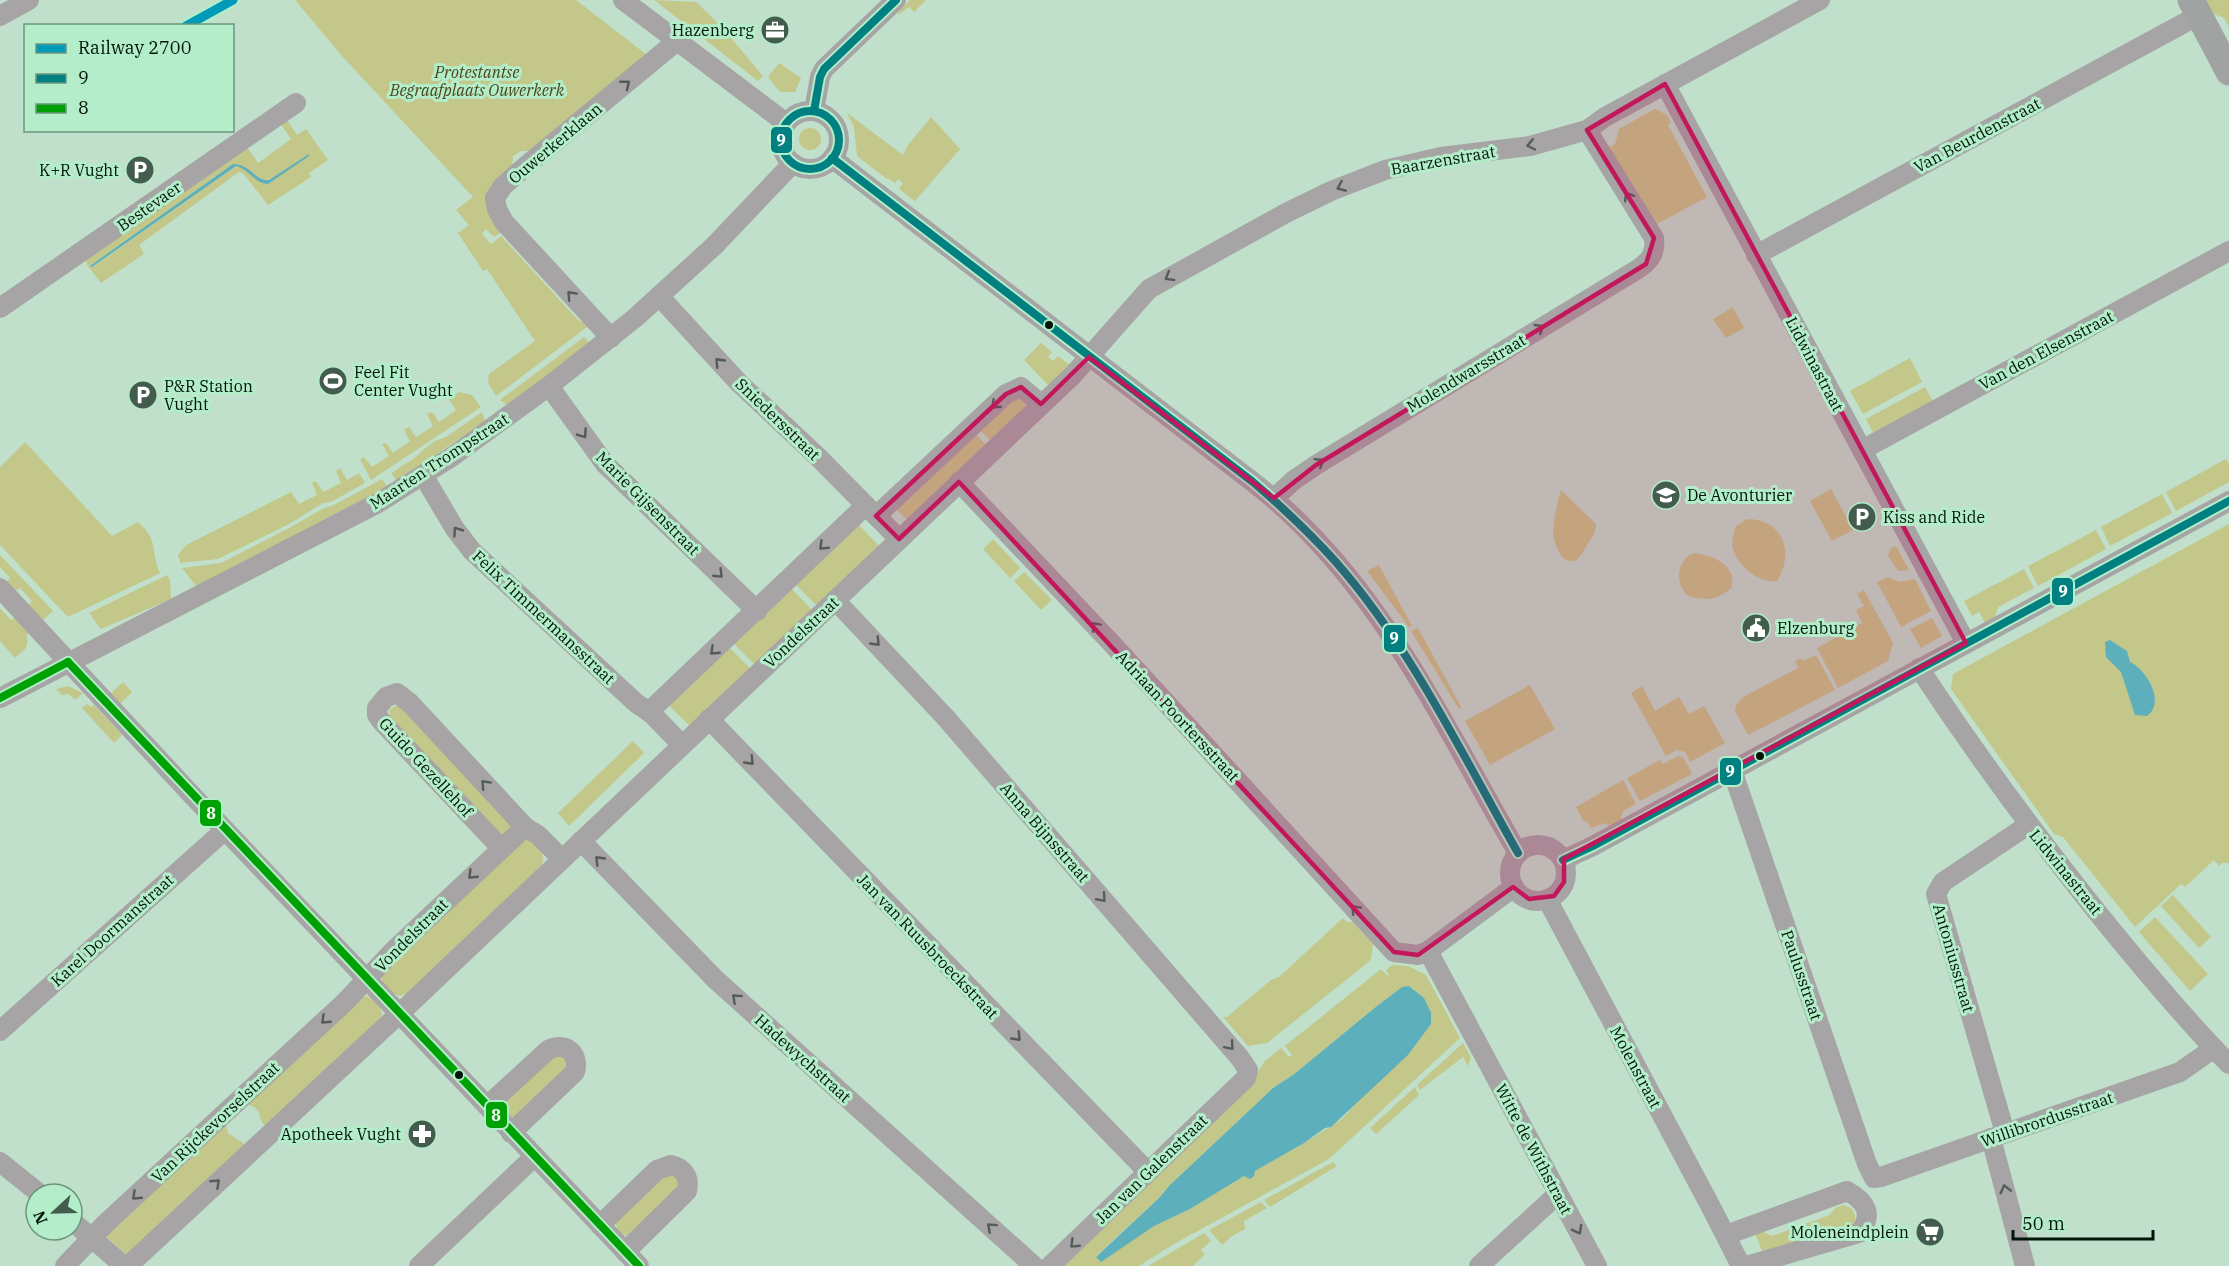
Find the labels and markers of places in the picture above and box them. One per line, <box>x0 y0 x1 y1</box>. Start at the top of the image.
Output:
office icon: Hazenberg <box>759 14 791 46</box>
place label: Hazenberg <box>672 20 754 40</box>
parking icon: K+R Vught <box>124 154 156 186</box>
place label: K+R Vught <box>39 160 119 180</box>
unlabelled marker <box>1043 319 1055 331</box>
place label: Feel Fit Center Vught <box>354 362 453 400</box>
sports icon: Feel Fit Center Vught <box>317 365 349 397</box>
place label: P&R Station Vught <box>164 376 253 414</box>
parking icon: P&R Station Vught <box>127 379 159 411</box>
school or university icon: De Avonturier <box>1650 479 1682 511</box>
place label: De Avonturier <box>1687 485 1792 505</box>
parking icon: Kiss and Ride <box>1846 501 1878 533</box>
place label: Kiss and Ride <box>1883 507 1985 527</box>
public building icon: Elzenburg <box>1740 612 1772 644</box>
place label: Elzenburg <box>1777 618 1854 638</box>
unlabelled marker <box>1754 750 1766 762</box>
unlabelled marker <box>453 1069 465 1081</box>
pharmacy icon: Apotheek Vught <box>406 1118 438 1150</box>
place label: Apotheek Vught <box>281 1124 401 1144</box>
supermarket icon: Moleneindplein <box>1914 1216 1946 1248</box>
place label: Moleneindplein <box>1790 1222 1909 1242</box>

